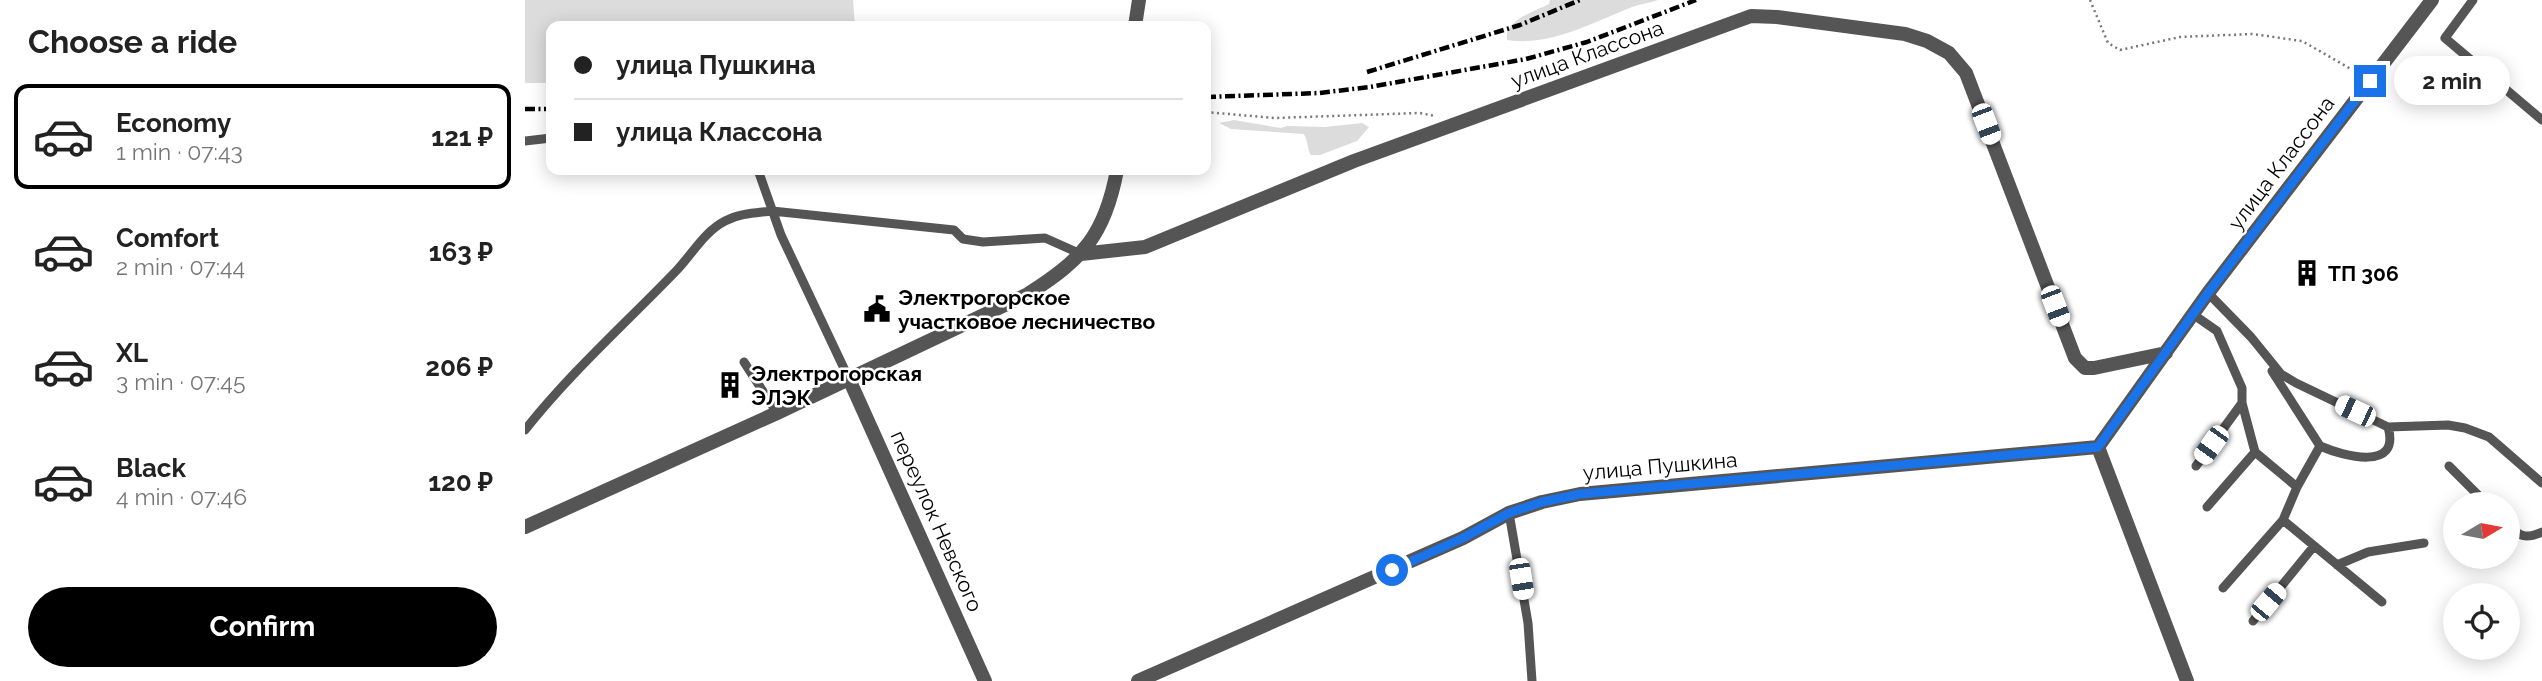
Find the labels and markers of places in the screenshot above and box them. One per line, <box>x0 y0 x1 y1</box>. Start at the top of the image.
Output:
building icon: ТП 306 <box>2292 258 2322 288</box>
place label: ТП 306 <box>2328 261 2399 286</box>
place label: Электрогорское участковое лесничество <box>898 285 1156 334</box>
public building icon: Электрогорское участковое лесничество <box>862 294 892 324</box>
place label: Электрогорская ЭЛЭК <box>751 361 922 410</box>
building icon: Электрогорская ЭЛЭК <box>715 370 745 400</box>

